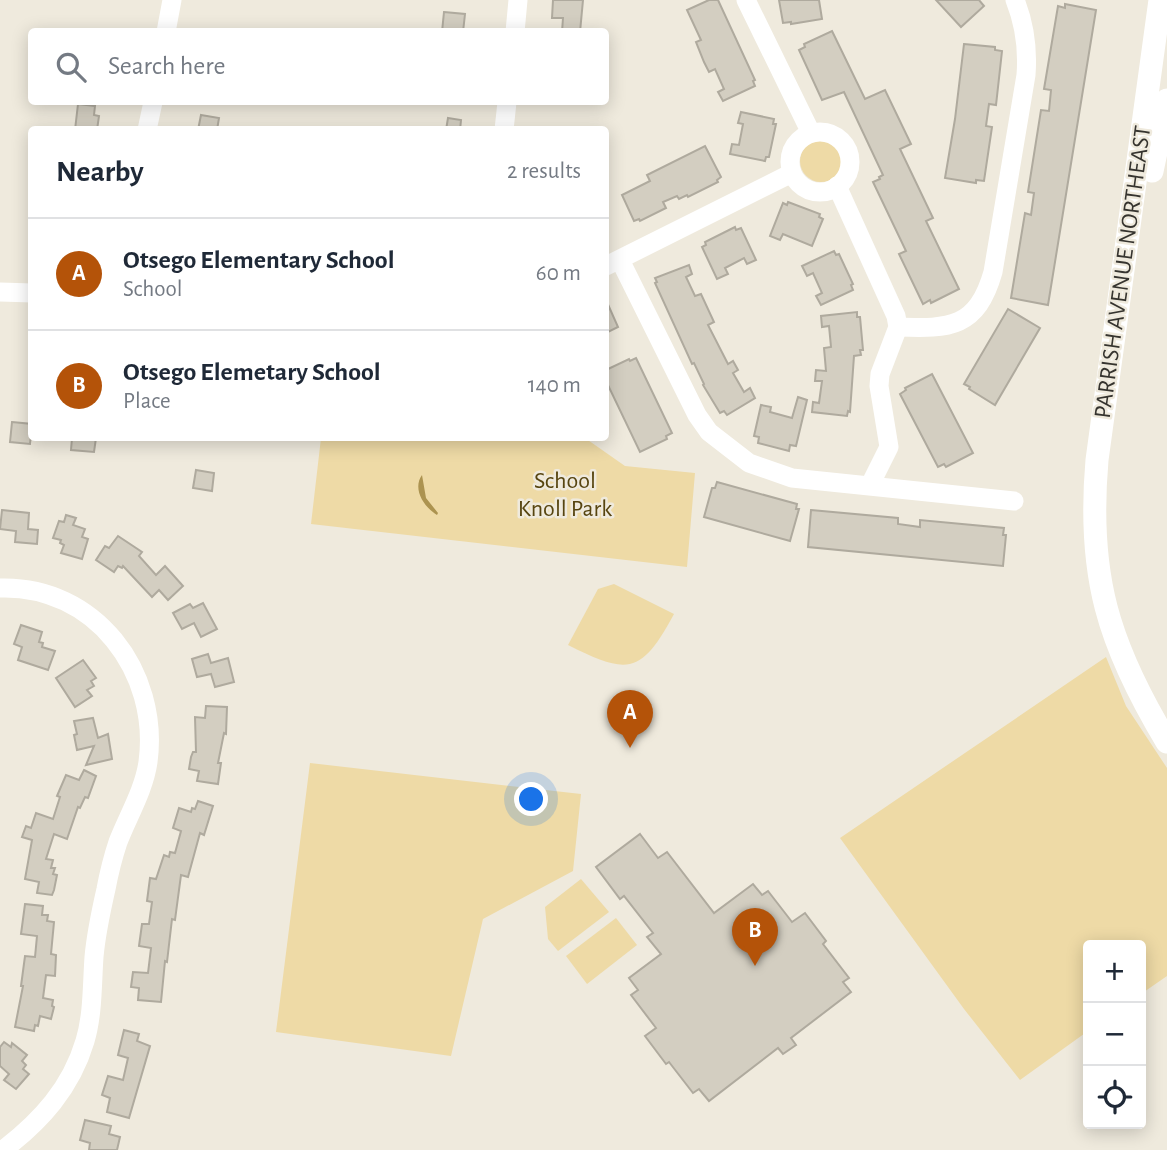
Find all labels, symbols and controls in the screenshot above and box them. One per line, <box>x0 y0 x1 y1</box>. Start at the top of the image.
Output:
search box <box>28 28 609 105</box>
icon: search <box>52 48 90 86</box>
text: Search here <box>108 53 226 79</box>
street label: PARRISH AVENUE NORTHEAST <box>1091 124 1155 420</box>
text: Nearby <box>56 157 144 187</box>
text: 2 results <box>507 160 581 183</box>
text: Otsego Elementary School <box>123 247 394 273</box>
text: A <box>72 262 86 285</box>
text: 60 m <box>536 262 581 285</box>
text: School <box>123 278 182 301</box>
text: Otsego Elemetary School <box>123 359 381 385</box>
text: B <box>72 374 86 397</box>
text: 140 m <box>528 374 581 397</box>
text: Place <box>123 390 171 413</box>
park label: School Knoll Park <box>518 469 612 521</box>
pin: A <box>607 690 653 748</box>
your location <box>514 782 548 816</box>
pin: B <box>732 908 778 966</box>
map controls <box>1083 940 1146 1129</box>
button: + <box>1083 940 1146 1003</box>
button: − <box>1083 1003 1146 1066</box>
button: locate <box>1083 1066 1146 1129</box>

